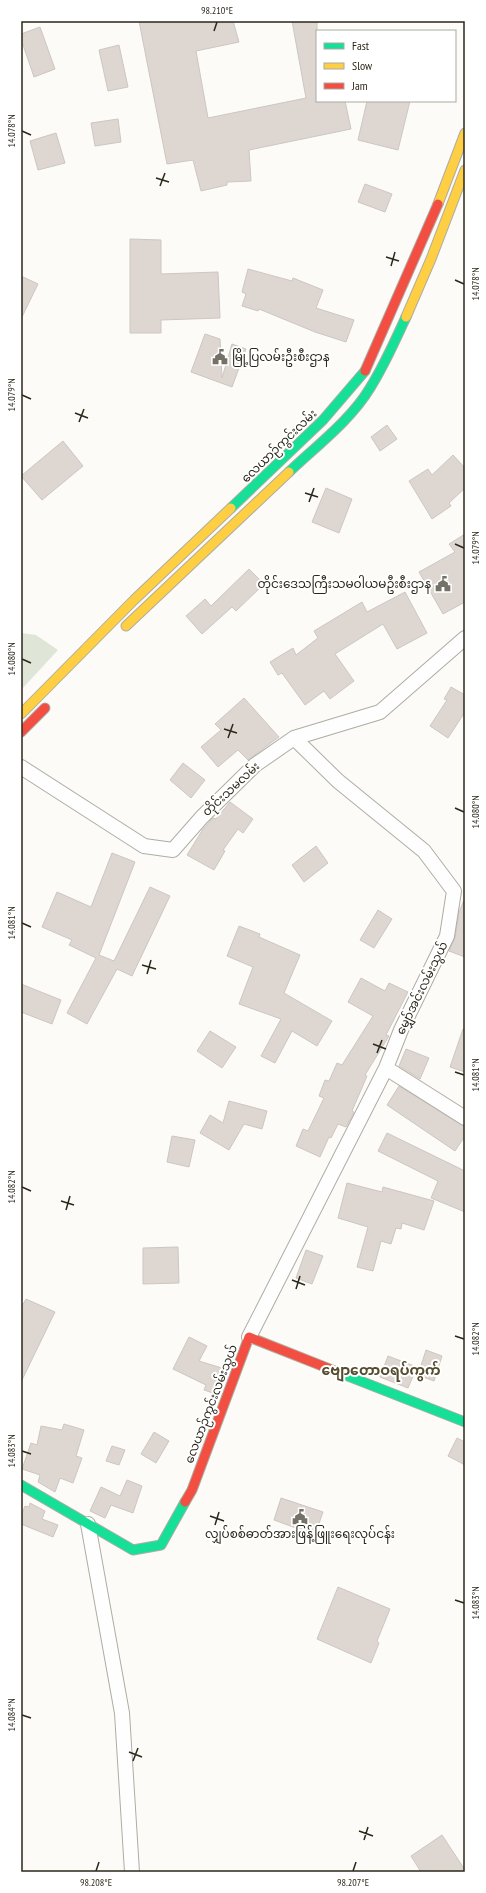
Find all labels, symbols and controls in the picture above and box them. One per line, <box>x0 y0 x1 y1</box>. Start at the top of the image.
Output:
text: 98.210°E <box>201 4 233 17</box>
legend <box>316 30 456 102</box>
text: Fast <box>352 38 370 53</box>
text: Slow <box>352 58 373 73</box>
text: Jam <box>351 78 368 93</box>
text: 14.078°N <box>5 114 18 148</box>
text: 14.078°N <box>469 267 482 301</box>
public building icon: မြို့ပြလမ်းဦးစီးဌာန <box>211 348 229 366</box>
place label: မြို့ပြလမ်းဦးစီးဌာန <box>232 348 330 367</box>
text: 14.079°N <box>5 378 18 412</box>
street label: လေယာဉ်ကွင်းလမ်း <box>237 405 322 488</box>
text: 14.079°N <box>469 531 482 565</box>
place label: တိုင်းဒေသကြီးသမဝါယမဦးစီးဌာန <box>257 575 431 594</box>
public building icon: တိုင်းဒေသကြီးသမဝါယမဦးစီးဌာန <box>434 575 452 593</box>
text: 14.080°N <box>5 642 18 676</box>
street label: တိုင်းသမလမ်း <box>198 758 264 821</box>
text: 14.080°N <box>469 795 482 829</box>
text: 14.081°N <box>5 906 18 940</box>
street label: မျှော်အင်းလမ်းသွယ် <box>392 938 453 1038</box>
text: 14.081°N <box>469 1058 482 1092</box>
text: 14.082°N <box>5 1170 18 1204</box>
text: 14.082°N <box>469 1322 482 1356</box>
street label: လေယာဉ်ကွင်းလမ်းသွယ် <box>180 1342 243 1466</box>
district label: ဗျောတောဝရပ်ကွက် <box>321 1360 441 1382</box>
text: 14.083°N <box>5 1434 18 1468</box>
public building icon: လျှပ်စစ်ဓာတ်အားဖြန့်ဖြူးရေးလုပ်ငန်း <box>291 1508 309 1526</box>
place label: လျှပ်စစ်ဓာတ်အားဖြန့်ဖြူးရေးလုပ်ငန်း <box>205 1525 395 1544</box>
text: 14.083°N <box>469 1586 482 1620</box>
text: 14.084°N <box>5 1698 18 1732</box>
text: 98.208°E <box>80 1876 112 1889</box>
text: 98.207°E <box>337 1876 369 1889</box>

